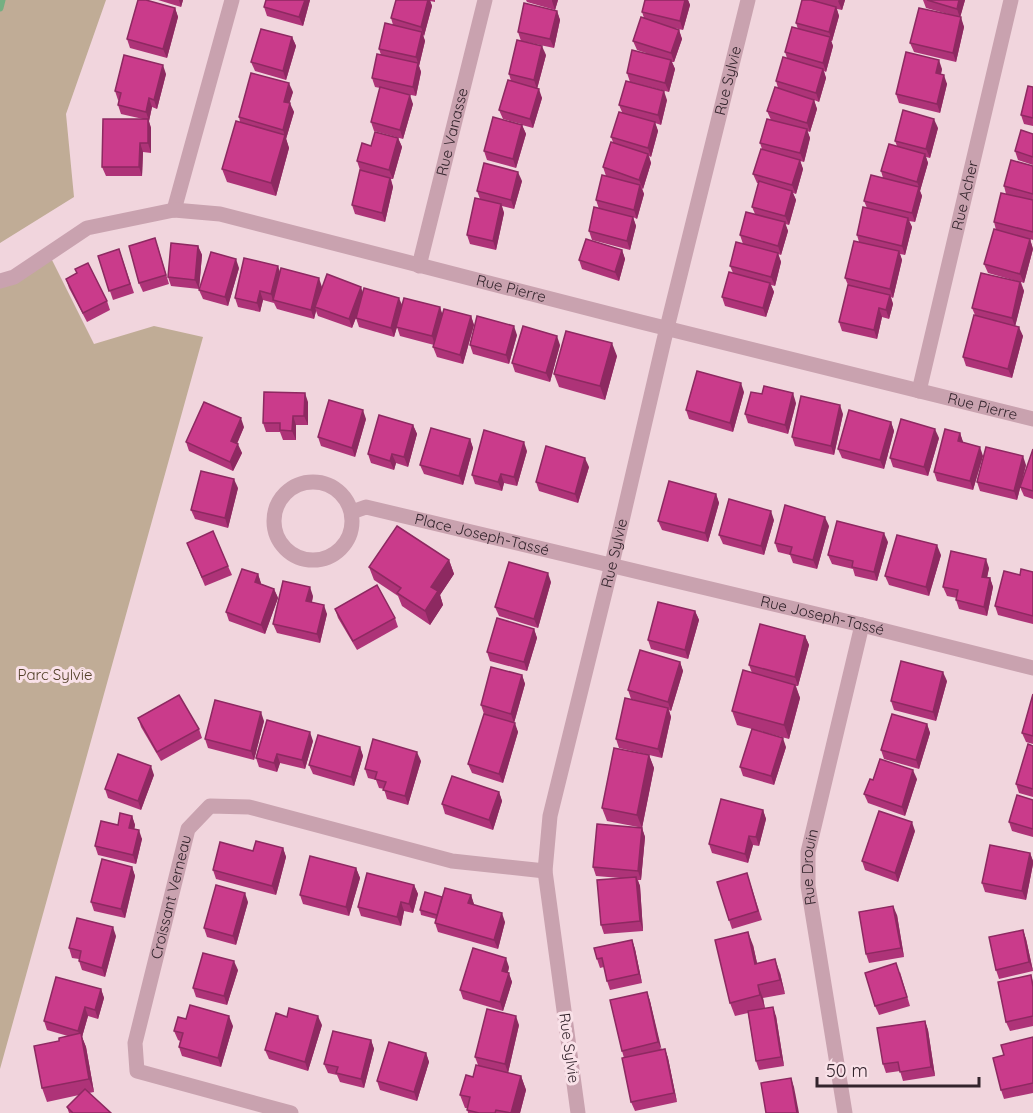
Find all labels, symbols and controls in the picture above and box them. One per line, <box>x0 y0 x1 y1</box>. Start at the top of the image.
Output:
street label: Rue Sylvie <box>710 44 745 117</box>
street label: Rue Vanasse <box>432 86 472 178</box>
street label: Rue Acher <box>947 158 982 232</box>
street label: Rue Pierre <box>474 270 548 306</box>
street label: Rue Pierre <box>946 388 1020 424</box>
street label: Place Joseph-Tassé <box>413 509 551 559</box>
street label: Rue Sylvie <box>596 517 631 590</box>
street label: Rue Joseph-Tassé <box>759 591 887 639</box>
park label: Parc Sylvie <box>18 665 92 684</box>
street label: Rue Drouin <box>798 827 822 907</box>
street label: Croissant Verneau <box>146 833 195 961</box>
street label: Rue Sylvie <box>555 1012 584 1084</box>
scale bar <box>817 1050 979 1088</box>
text: 50 m <box>826 1059 868 1082</box>

